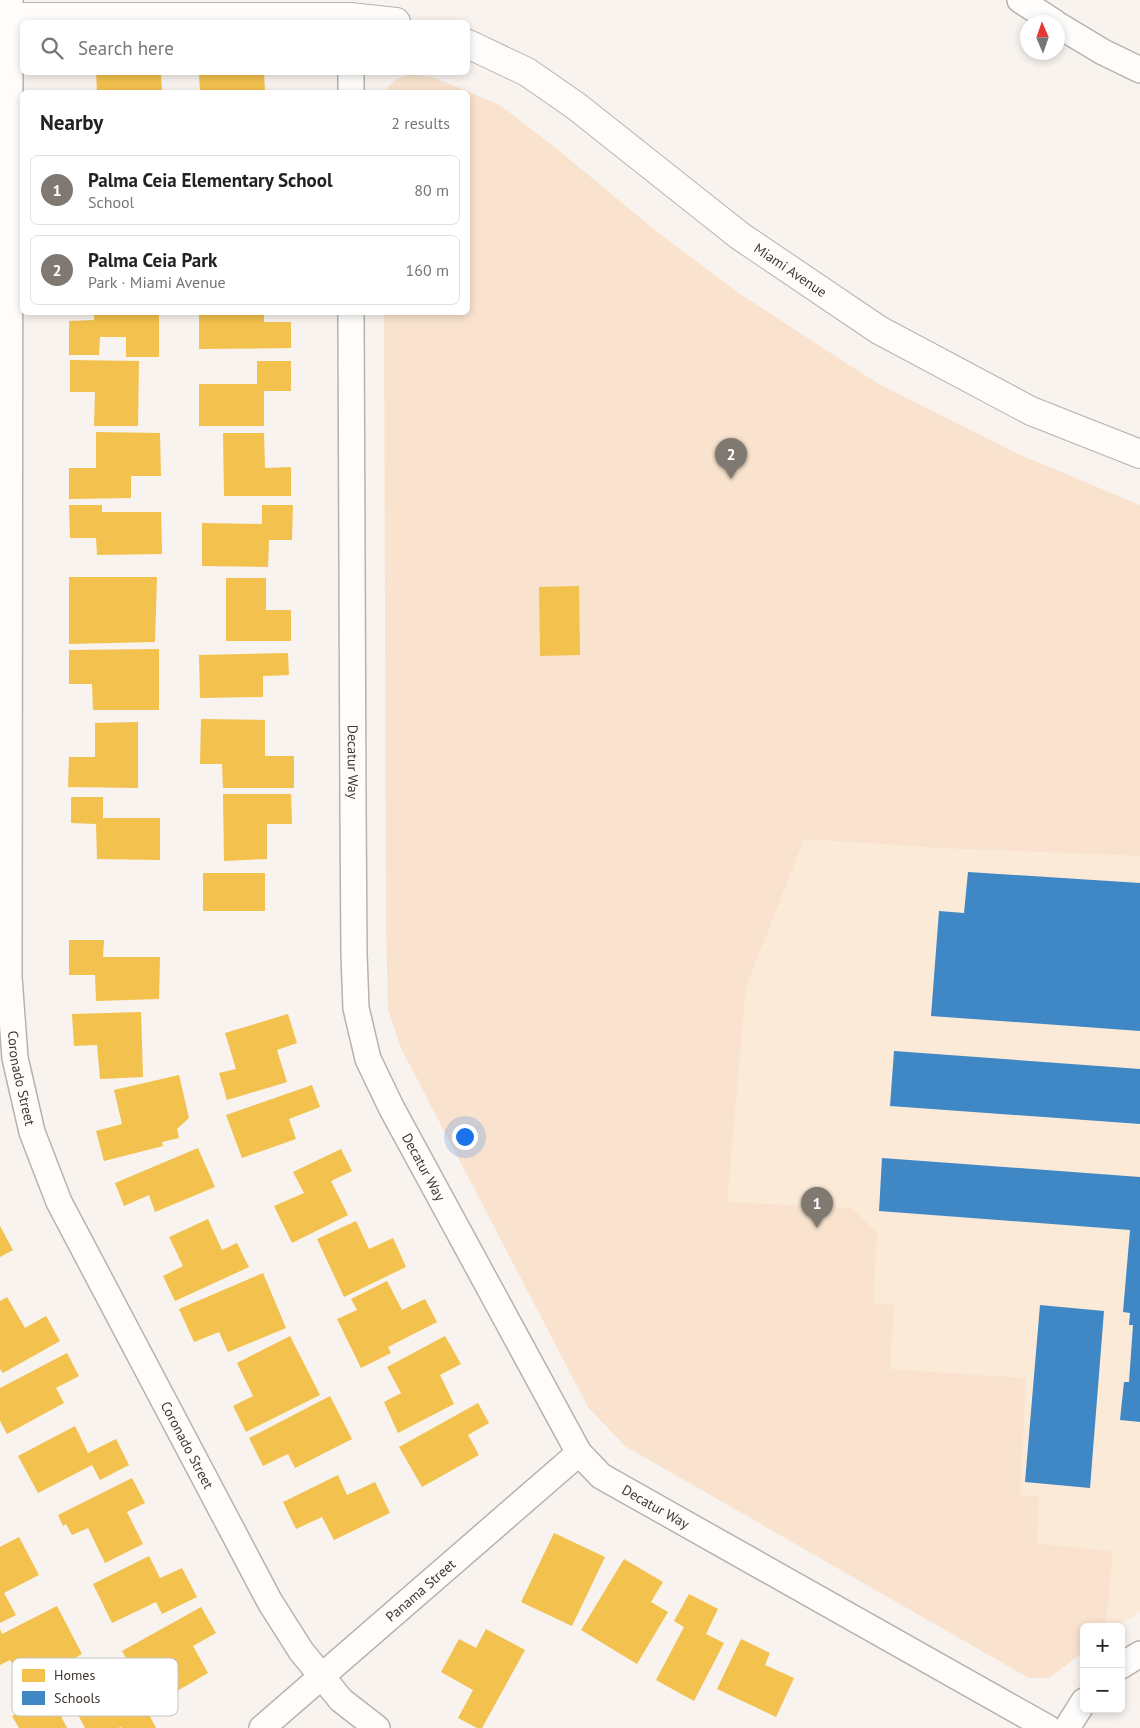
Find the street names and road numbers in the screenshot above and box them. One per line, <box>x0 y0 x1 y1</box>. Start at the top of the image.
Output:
street label: Miami Avenue <box>751 239 830 301</box>
street label: Decatur Way <box>344 725 362 800</box>
street label: Coronado Street <box>4 1030 39 1128</box>
street label: Decatur Way <box>398 1130 450 1204</box>
street label: Coronado Street <box>157 1398 218 1492</box>
street label: Decatur Way <box>619 1481 693 1533</box>
street label: Panama Street <box>382 1555 459 1626</box>

